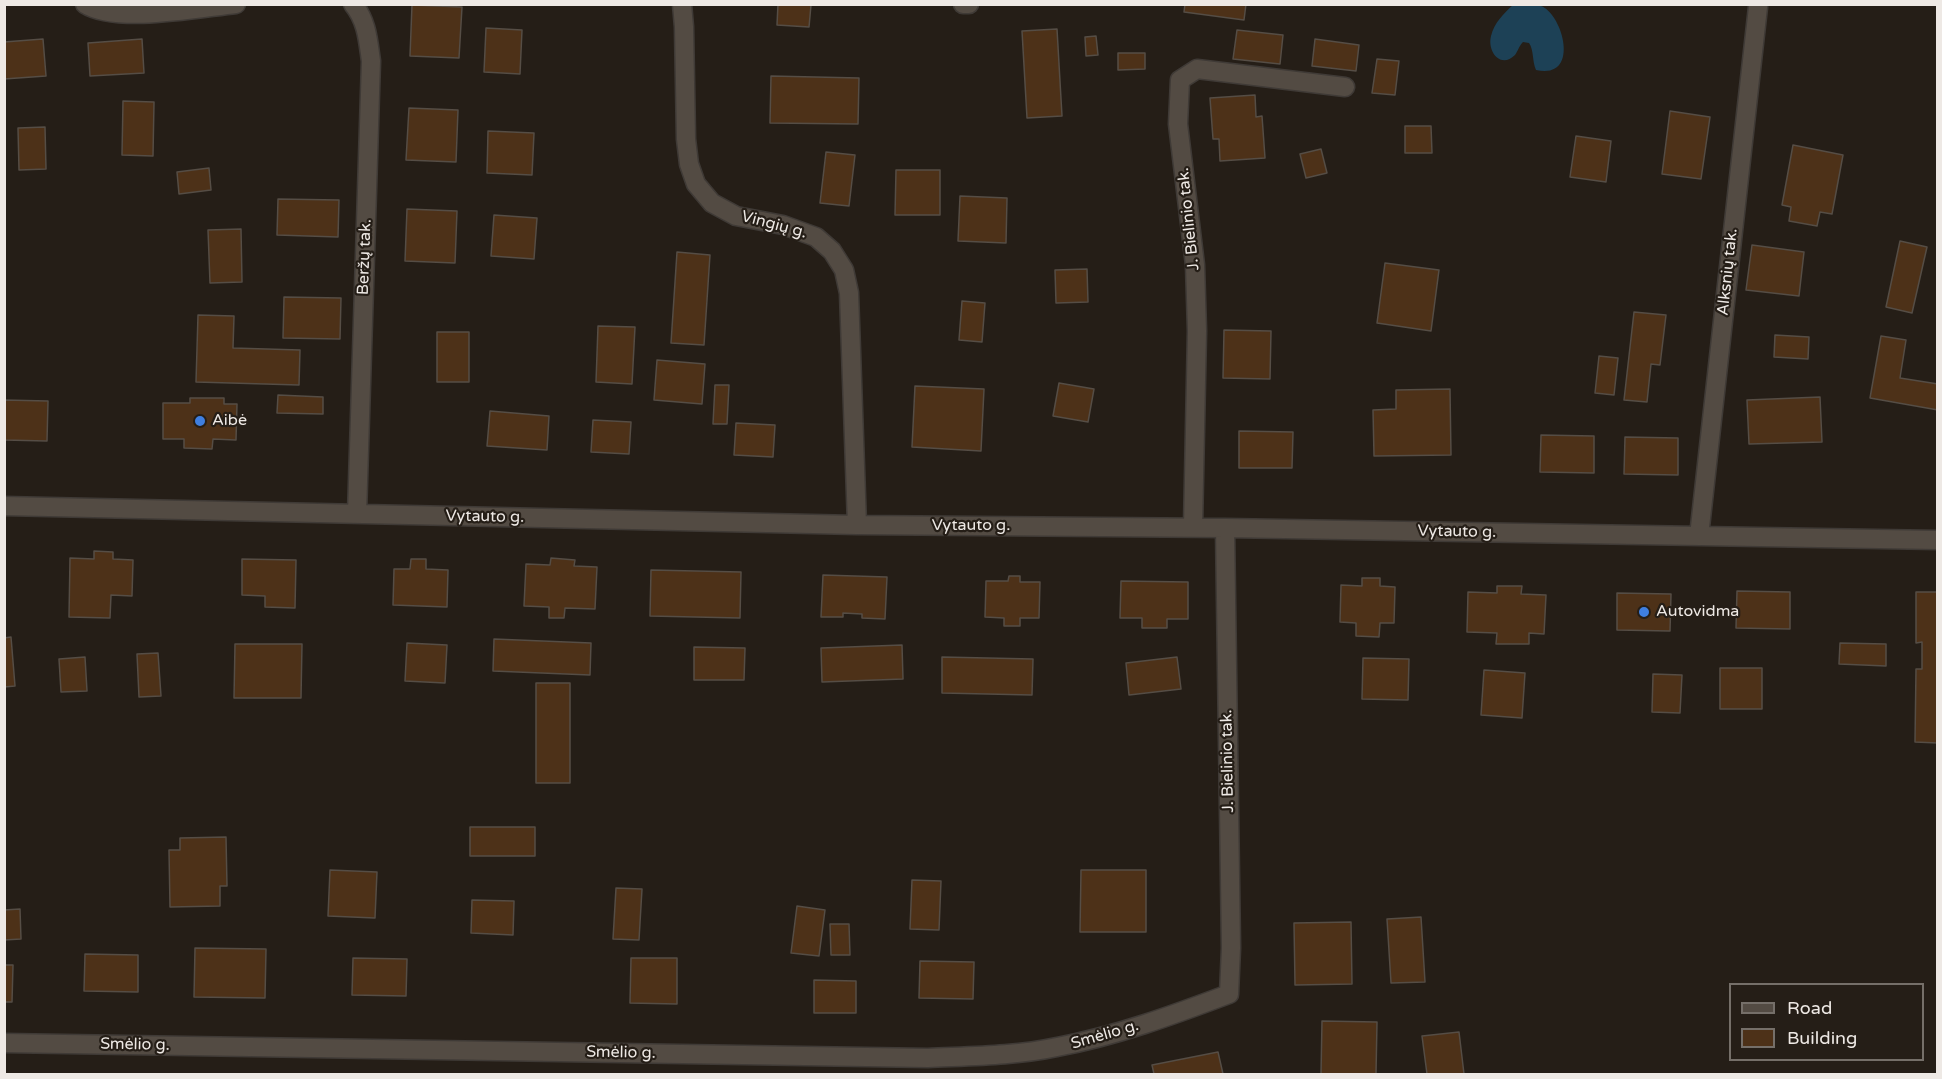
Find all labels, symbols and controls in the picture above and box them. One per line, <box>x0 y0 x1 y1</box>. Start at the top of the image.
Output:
street label: J. Bielinio tak. <box>1174 167 1204 271</box>
street label: Vingių g. <box>739 207 809 243</box>
street label: Beržų tak. <box>354 219 376 295</box>
street label: Alksnių tak. <box>1714 227 1742 317</box>
place label: Aibė <box>212 411 247 431</box>
marker: Aibė <box>193 414 207 428</box>
street label: Vytauto g. <box>446 507 524 527</box>
street label: Vytauto g. <box>932 516 1010 536</box>
street label: Vytauto g. <box>1418 522 1496 542</box>
place label: Autovidma <box>1656 602 1739 622</box>
marker: Autovidma <box>1637 605 1651 619</box>
street label: J. Bielinio tak. <box>1217 709 1239 813</box>
legend <box>1729 983 1924 1061</box>
text: Road <box>1787 997 1832 1019</box>
street label: Smėlio g. <box>1069 1016 1141 1054</box>
text: Building <box>1787 1027 1857 1049</box>
street label: Smėlio g. <box>100 1035 170 1055</box>
street label: Smėlio g. <box>586 1043 656 1063</box>

